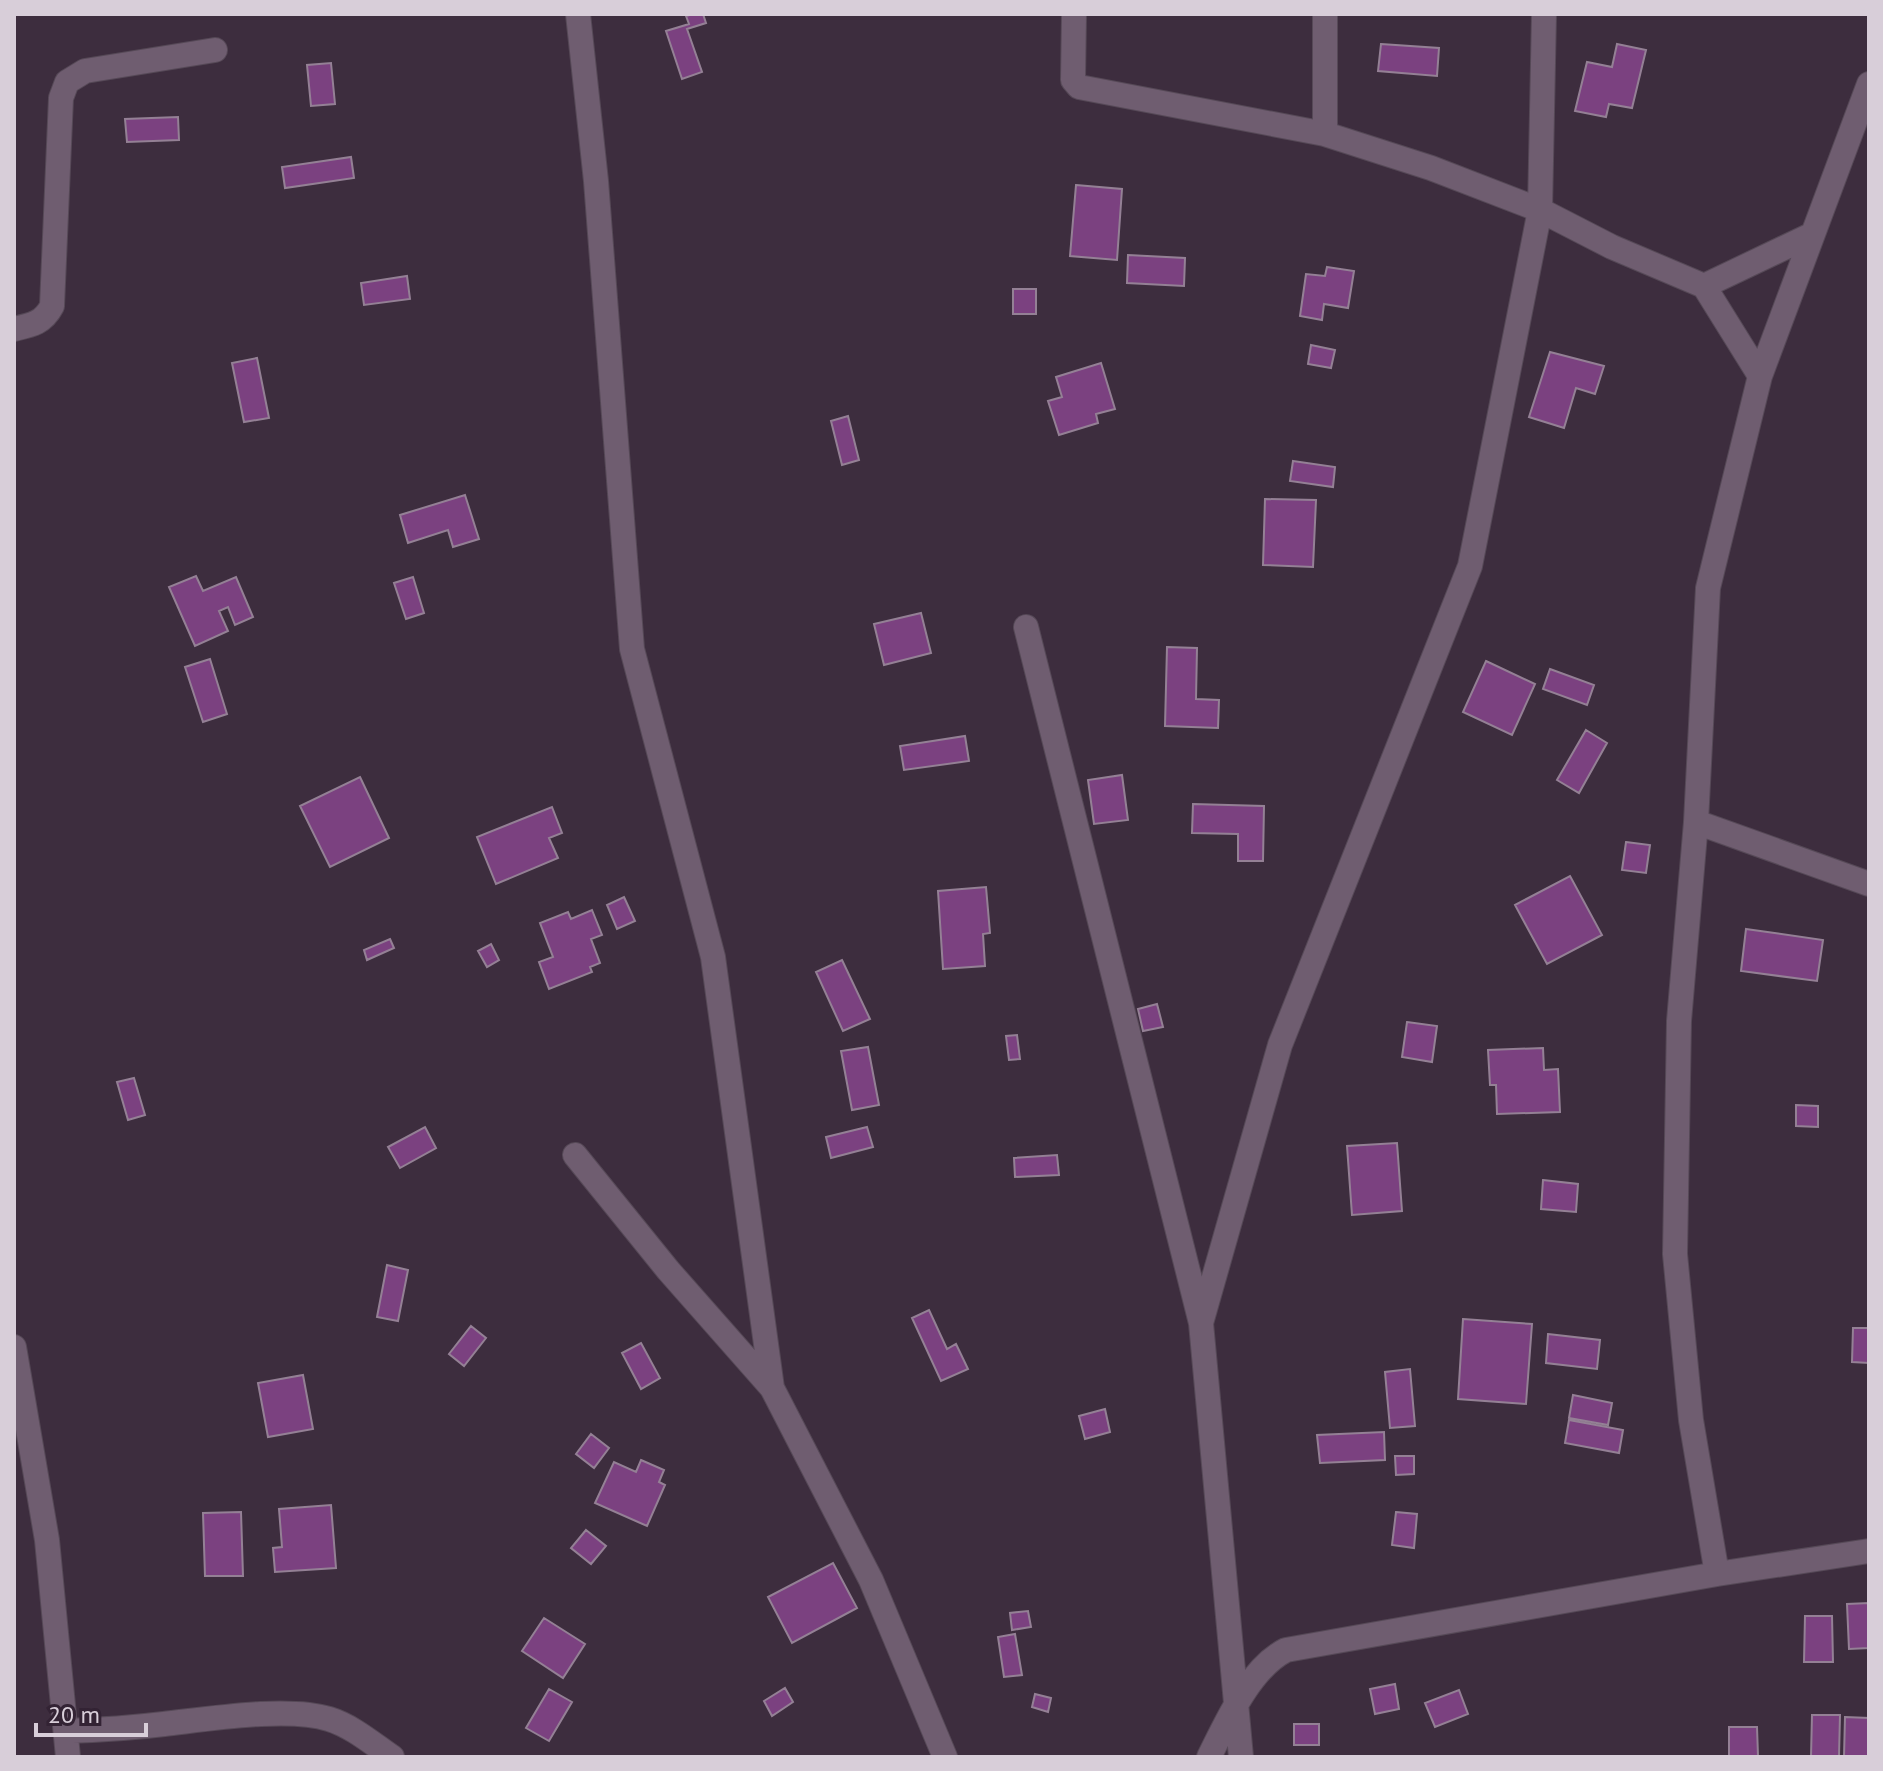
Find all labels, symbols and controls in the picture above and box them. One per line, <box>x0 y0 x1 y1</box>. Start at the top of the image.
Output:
scale bar <box>36 1687 146 1737</box>
text: 20 m <box>48 1699 100 1730</box>

